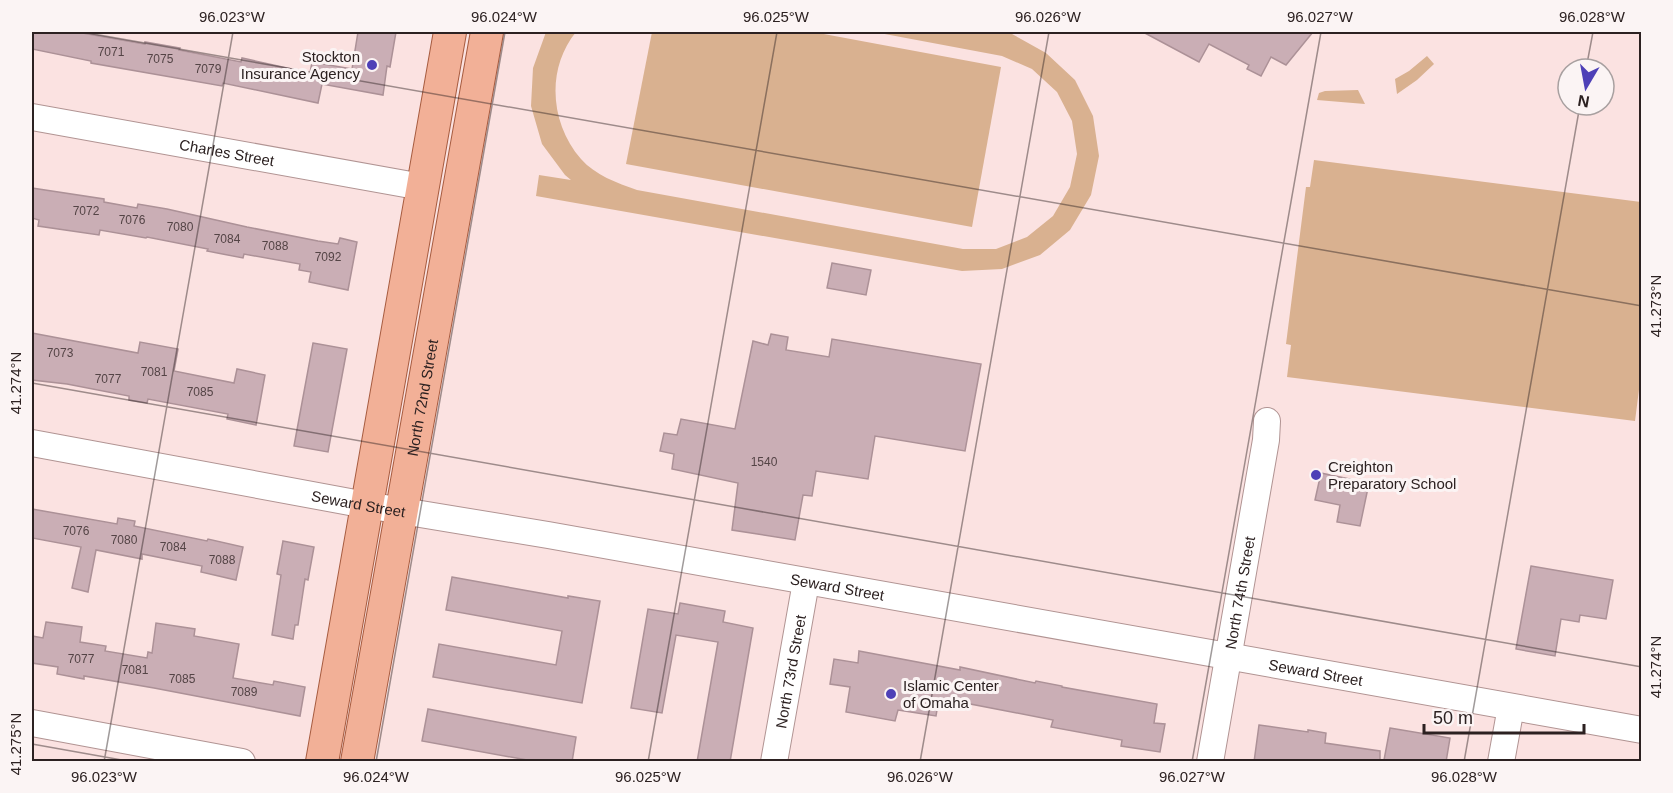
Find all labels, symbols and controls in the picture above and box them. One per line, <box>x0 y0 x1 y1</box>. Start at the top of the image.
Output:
text: 96.023°W <box>199 8 266 25</box>
text: 96.024°W <box>471 8 538 25</box>
text: 96.025°W <box>743 8 810 25</box>
text: 96.026°W <box>1015 8 1082 25</box>
text: 96.027°W <box>1287 8 1354 25</box>
text: 96.028°W <box>1559 8 1626 25</box>
house number: 7071 <box>98 45 125 59</box>
place label: Stockton Insurance Agency <box>241 48 360 82</box>
house number: 7075 <box>147 52 174 66</box>
north arrow <box>1556 57 1616 117</box>
marker: Stockton Insurance Agency <box>365 58 379 72</box>
house number: 7079 <box>195 62 222 76</box>
text: N <box>1576 92 1591 111</box>
street label: Charles Street <box>178 135 276 169</box>
house number: 7072 <box>73 204 100 218</box>
house number: 7076 <box>119 213 146 227</box>
house number: 7080 <box>167 220 194 234</box>
house number: 7084 <box>214 232 241 246</box>
house number: 7088 <box>262 239 289 253</box>
house number: 7092 <box>315 250 342 264</box>
text: 41.273°N <box>1647 275 1664 337</box>
street label: North 72nd Street <box>403 337 441 458</box>
house number: 7073 <box>47 346 74 360</box>
text: 41.274°N <box>7 352 24 414</box>
house number: 7081 <box>141 365 168 379</box>
house number: 7077 <box>95 372 122 386</box>
house number: 7085 <box>187 385 214 399</box>
house number: 1540 <box>751 455 778 469</box>
place label: Creighton Preparatory School <box>1328 458 1456 492</box>
marker: Creighton Preparatory School <box>1309 468 1323 482</box>
street label: Seward Street <box>310 487 408 520</box>
house number: 7076 <box>63 524 90 538</box>
house number: 7080 <box>111 533 138 547</box>
street label: North 74th Street <box>1221 534 1258 650</box>
house number: 7084 <box>160 540 187 554</box>
house number: 7088 <box>209 553 236 567</box>
street label: Seward Street <box>789 570 886 603</box>
street label: North 73rd Street <box>772 612 809 730</box>
text: 41.274°N <box>1647 636 1664 698</box>
house number: 7077 <box>68 652 95 666</box>
street label: Seward Street <box>1267 655 1365 689</box>
house number: 7081 <box>122 663 149 677</box>
house number: 7085 <box>169 672 196 686</box>
place label: Islamic Center of Omaha <box>903 677 999 711</box>
house number: 7089 <box>231 685 258 699</box>
marker: Islamic Center of Omaha <box>884 687 898 701</box>
scale bar <box>1424 697 1584 735</box>
text: 50 m <box>1433 708 1473 728</box>
text: 41.275°N <box>7 713 24 775</box>
text: 96.023°W <box>71 768 138 785</box>
text: 96.024°W <box>343 768 410 785</box>
text: 96.025°W <box>615 768 682 785</box>
text: 96.026°W <box>887 768 954 785</box>
text: 96.027°W <box>1159 768 1226 785</box>
text: 96.028°W <box>1431 768 1498 785</box>

